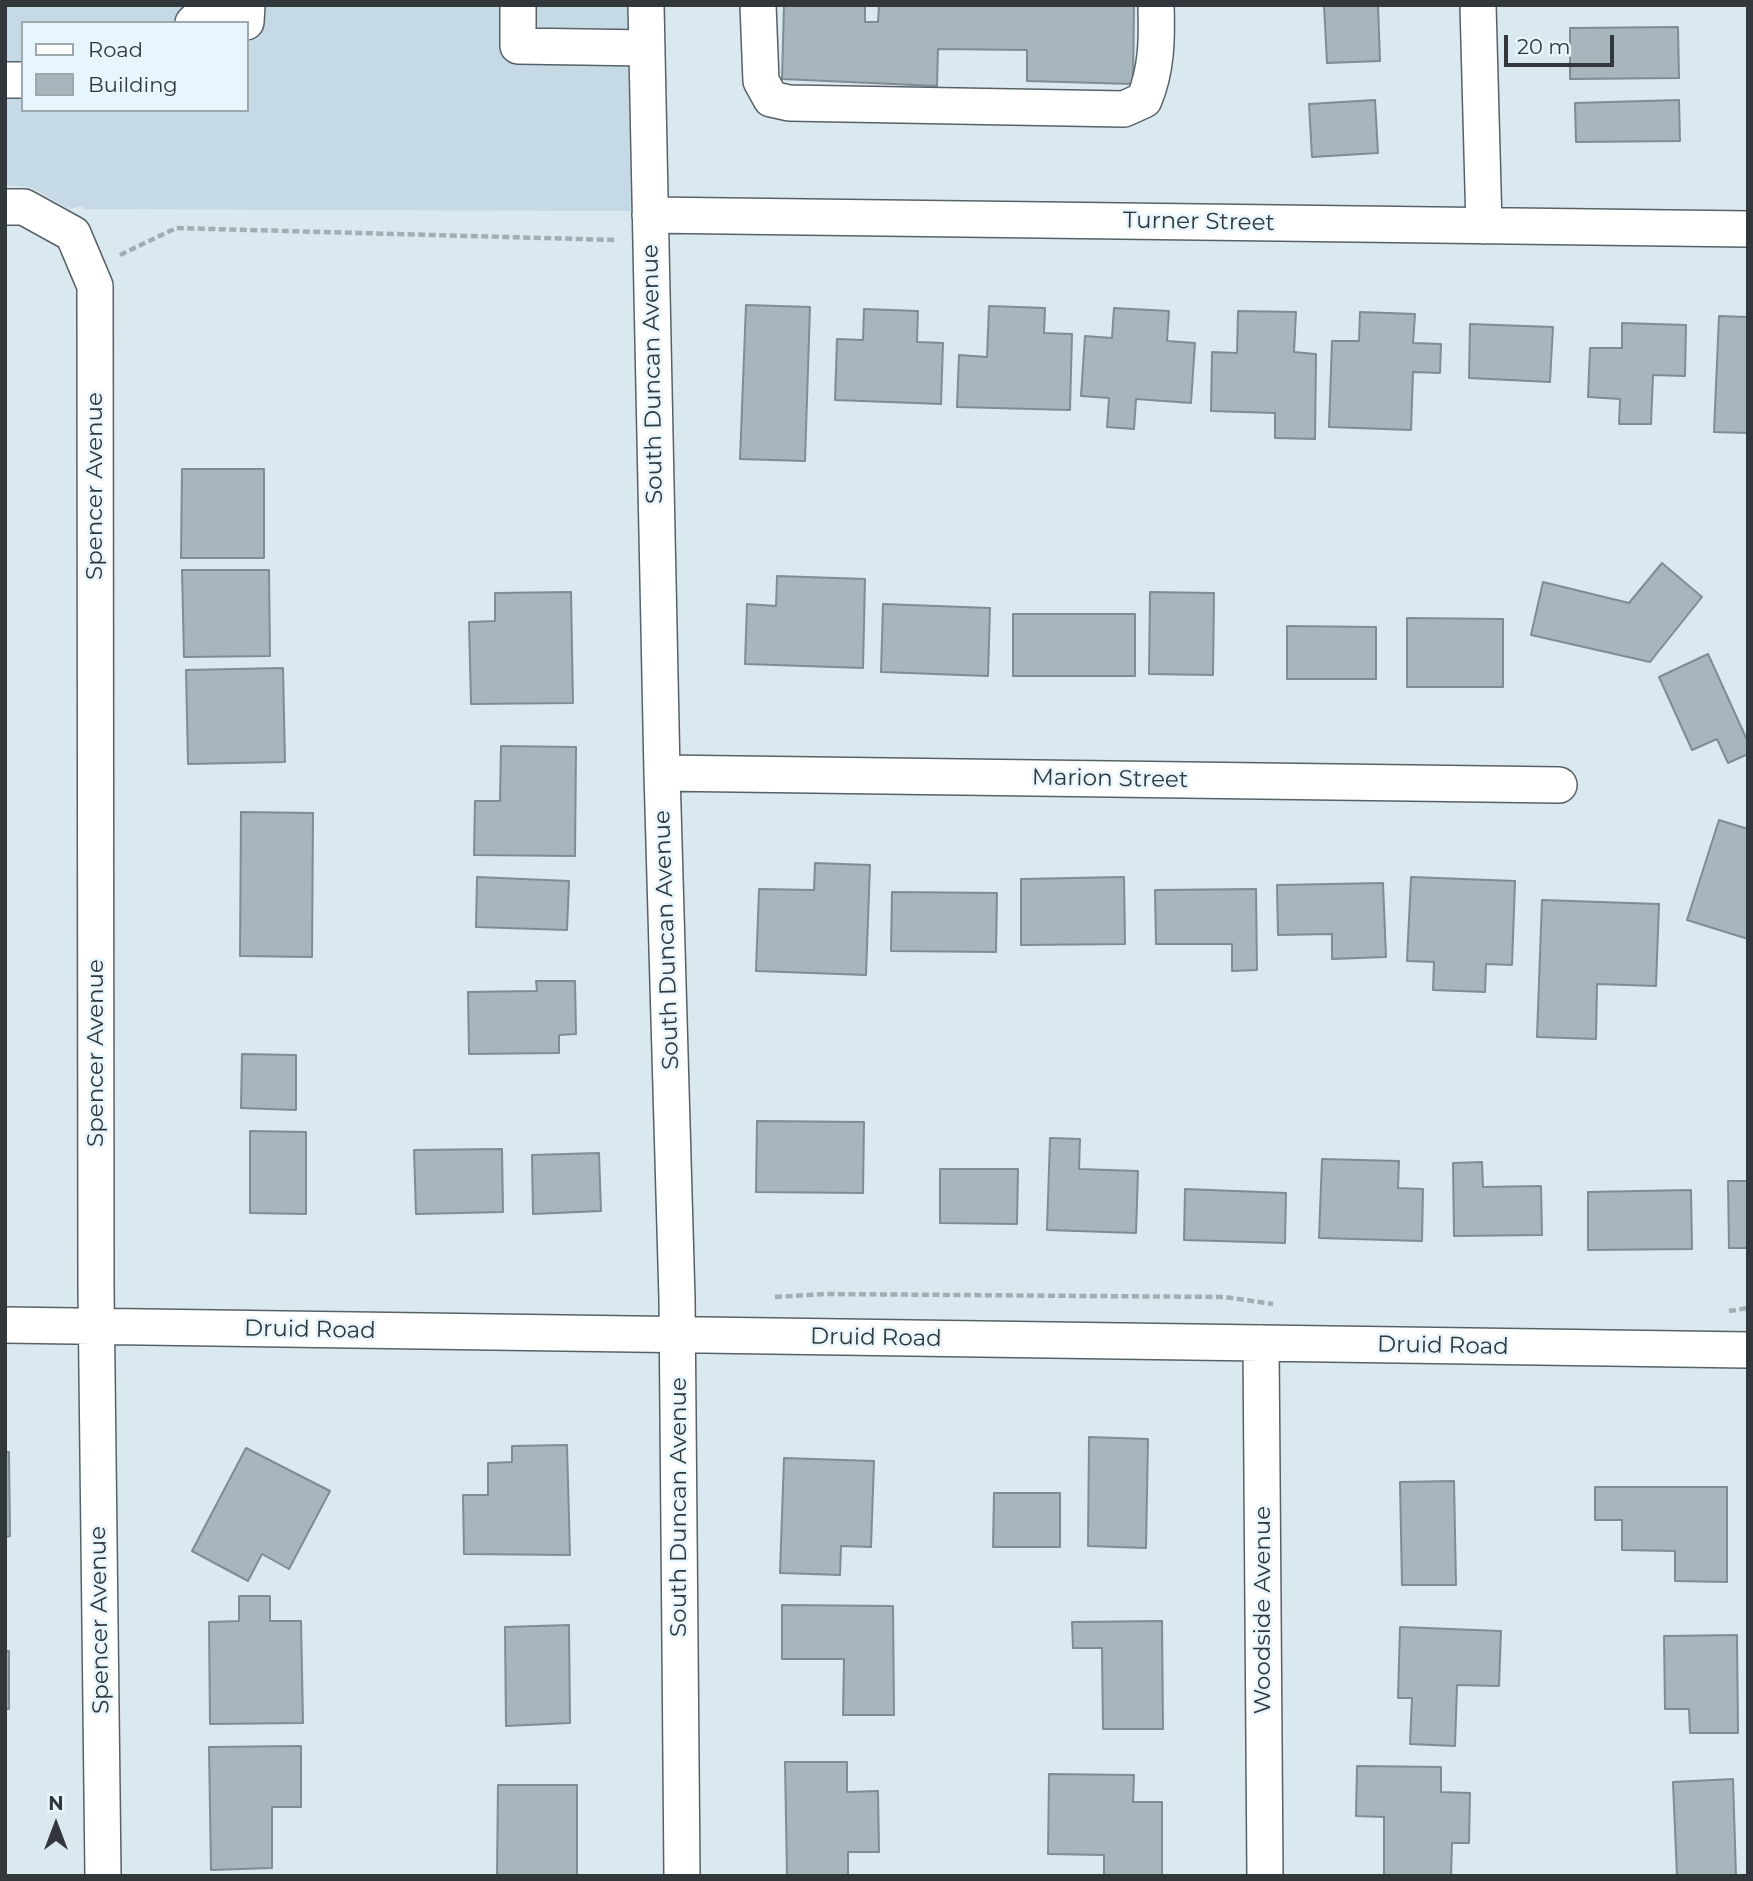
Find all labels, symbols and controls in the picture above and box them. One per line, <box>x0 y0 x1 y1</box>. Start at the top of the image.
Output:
legend <box>21 21 248 112</box>
scale bar <box>1508 21 1618 65</box>
text: 20 m <box>1517 34 1571 59</box>
text: Road <box>88 37 143 62</box>
text: Building <box>88 72 178 97</box>
street label: Turner Street <box>1123 207 1275 237</box>
street label: South Duncan Avenue <box>637 244 669 504</box>
street label: Spencer Avenue <box>81 392 109 580</box>
street label: Marion Street <box>1032 764 1188 794</box>
street label: South Duncan Avenue <box>649 810 685 1070</box>
street label: Spencer Avenue <box>82 959 110 1147</box>
street label: Druid Road <box>244 1315 376 1345</box>
street label: Druid Road <box>810 1323 942 1353</box>
street label: Druid Road <box>1377 1331 1509 1361</box>
street label: South Duncan Avenue <box>665 1377 693 1637</box>
street label: Woodside Avenue <box>1249 1506 1277 1714</box>
street label: Spencer Avenue <box>85 1526 115 1714</box>
north arrow <box>21 1790 91 1860</box>
text: N <box>48 1792 64 1815</box>

